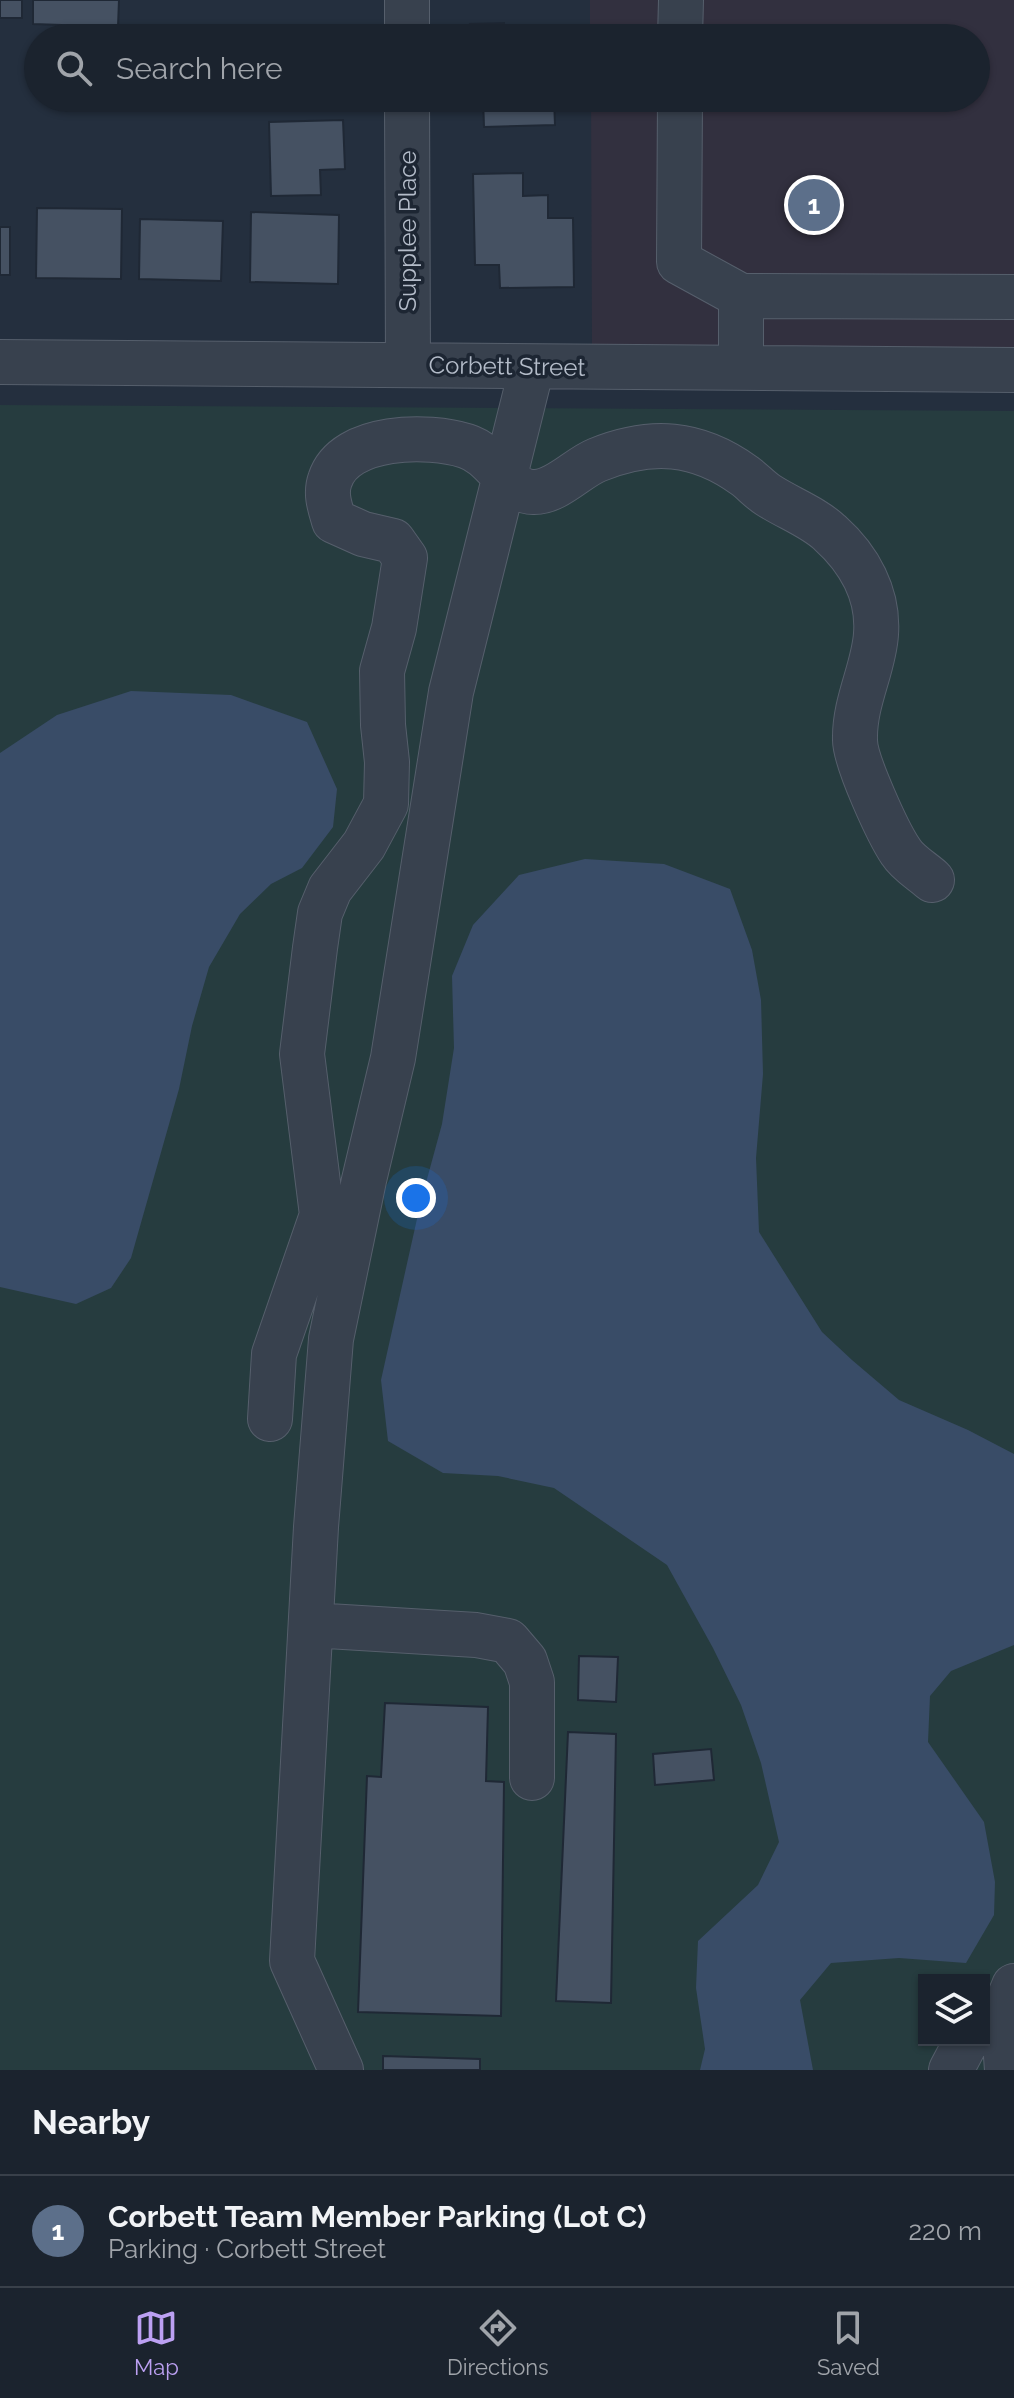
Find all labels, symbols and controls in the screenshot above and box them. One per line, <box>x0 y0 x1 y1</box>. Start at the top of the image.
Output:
search box <box>24 24 990 112</box>
icon: search <box>52 46 96 90</box>
text: Search here <box>116 51 283 86</box>
street label: Supplee Place <box>393 151 422 311</box>
pin: 1 <box>788 175 840 235</box>
street label: Corbett Street <box>428 350 586 382</box>
your location <box>396 1178 436 1218</box>
map controls <box>918 1974 990 2046</box>
button: layers <box>918 1974 990 2046</box>
text: Nearby <box>32 2102 150 2142</box>
text: Corbett Team Member Parking (Lot C) <box>108 2199 646 2234</box>
text: 1 <box>52 2216 64 2246</box>
text: 220 m <box>908 2216 982 2246</box>
text: Parking · Corbett Street <box>108 2234 386 2264</box>
tab: Map <box>134 2306 179 2380</box>
tab: Directions <box>447 2306 549 2380</box>
tab: Saved <box>817 2306 880 2380</box>

